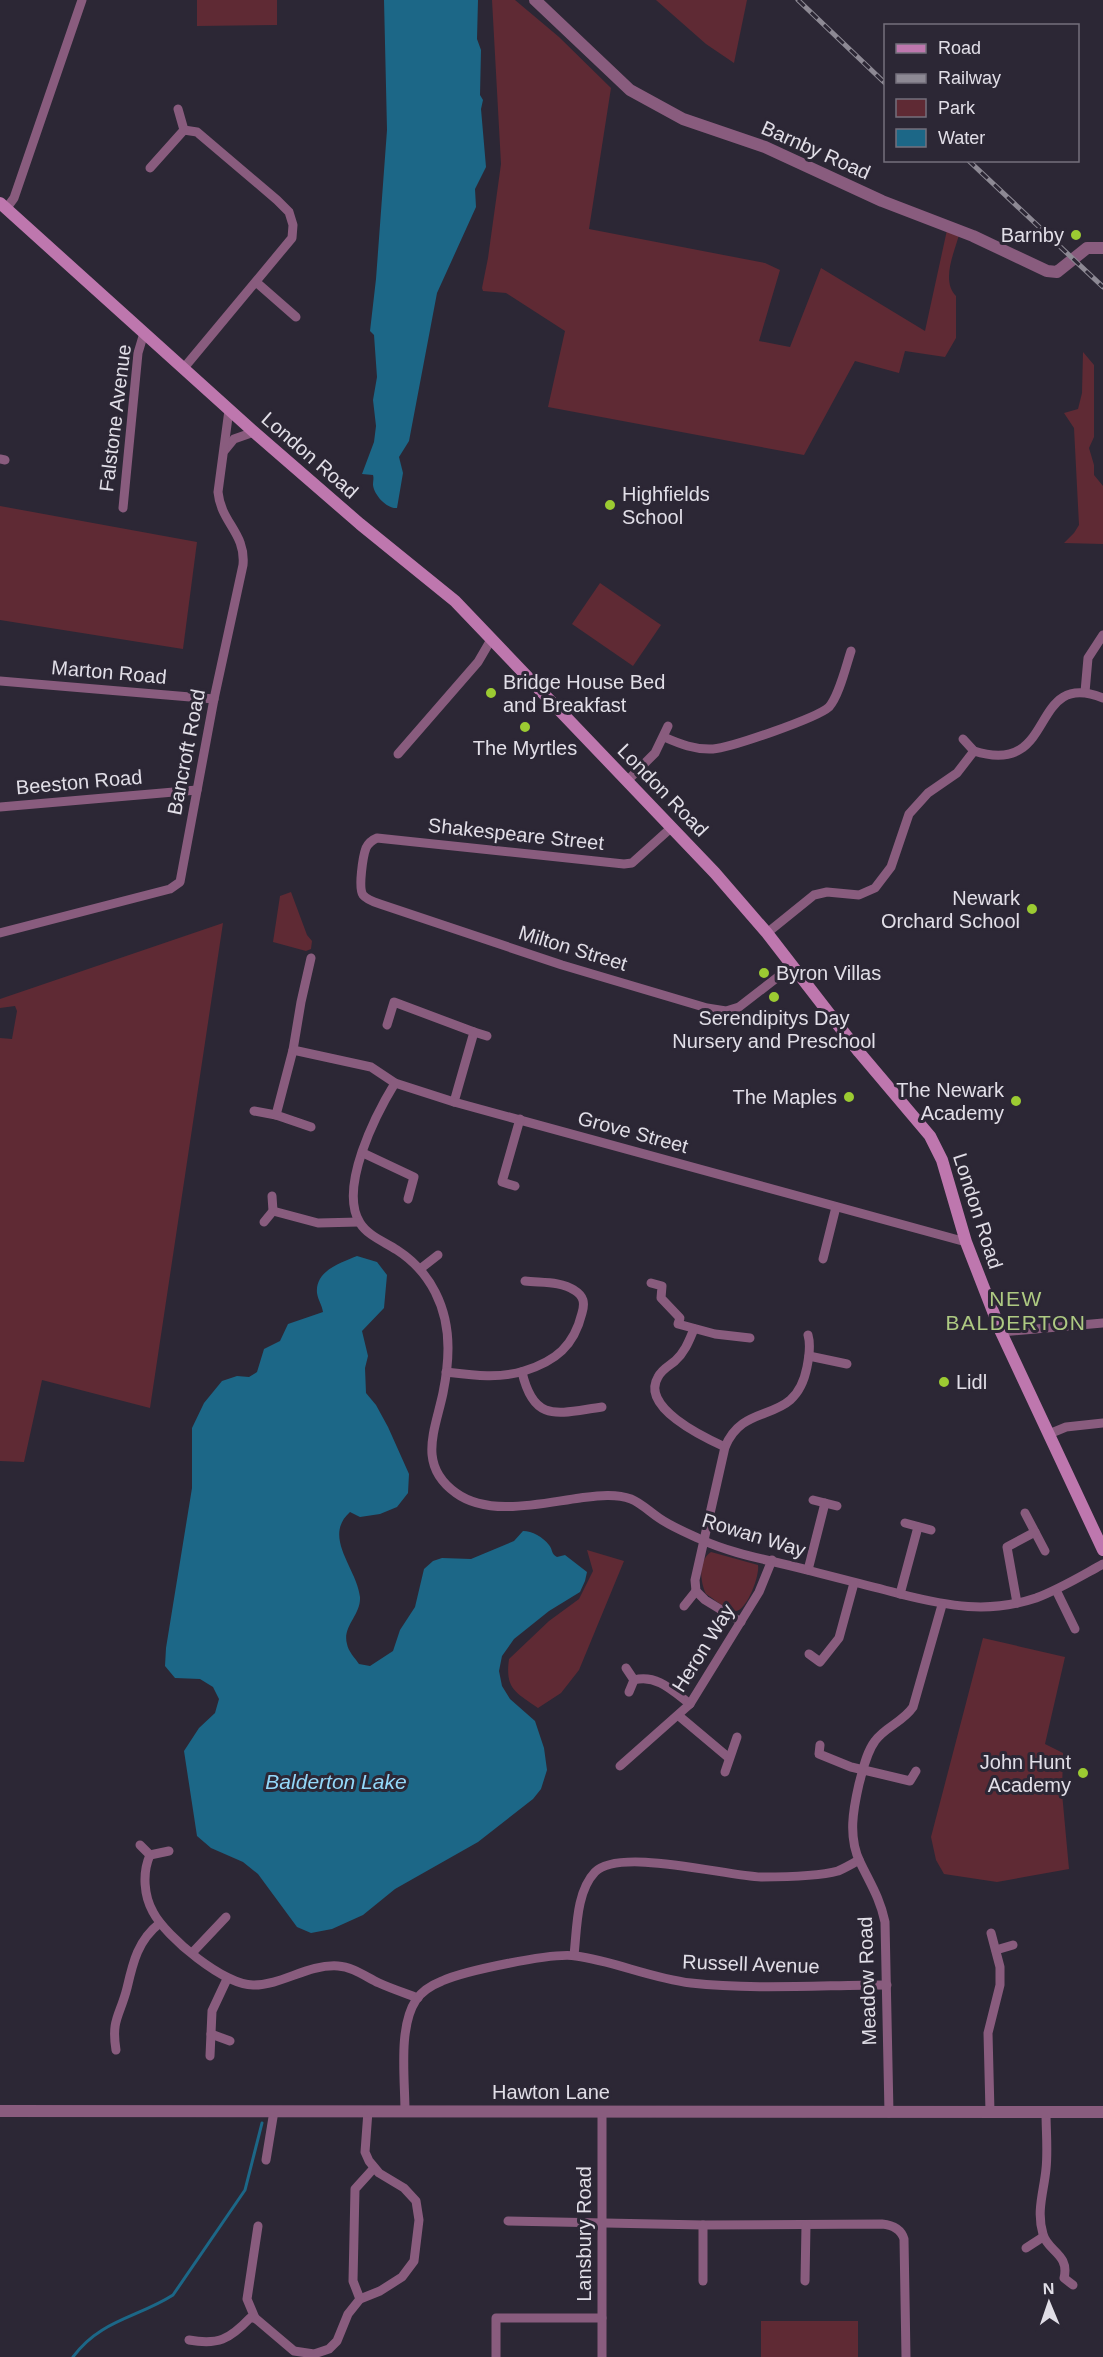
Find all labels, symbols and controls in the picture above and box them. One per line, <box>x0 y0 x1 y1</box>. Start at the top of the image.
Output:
legend <box>884 24 1079 162</box>
text: Road <box>938 38 981 58</box>
text: Railway <box>938 68 1001 88</box>
text: Park <box>938 98 976 118</box>
street label: Barnby Road <box>758 116 874 184</box>
text: Water <box>938 128 985 148</box>
place label: Barnby <box>1001 224 1064 246</box>
marker: Barnby <box>1069 228 1083 242</box>
street label: Falstone Avenue <box>95 343 135 493</box>
street label: London Road <box>257 407 363 503</box>
place label: Highfields School <box>622 483 710 528</box>
marker: Highfields School <box>603 498 617 512</box>
street label: Marton Road <box>50 656 168 688</box>
place label: Bridge House Bed and Breakfast <box>503 671 665 716</box>
marker: Bridge House Bed and Breakfast <box>484 686 498 700</box>
street label: Bancroft Road <box>163 687 209 817</box>
marker: The Myrtles <box>518 720 532 734</box>
place label: The Myrtles <box>473 737 577 759</box>
street label: London Road <box>613 739 713 841</box>
street label: Beeston Road <box>15 766 143 798</box>
street label: Shakespeare Street <box>427 814 605 854</box>
place label: Newark Orchard School <box>881 887 1021 932</box>
marker: Newark Orchard School <box>1025 902 1039 916</box>
street label: Milton Street <box>516 921 630 975</box>
place label: Byron Villas <box>776 962 881 984</box>
marker: Byron Villas <box>757 966 771 980</box>
marker: Serendipitys Day Nursery and Preschool <box>767 990 781 1004</box>
place label: Serendipitys Day Nursery and Preschool <box>672 1007 876 1052</box>
place label: The Newark Academy <box>896 1079 1005 1124</box>
place label: The Maples <box>733 1086 837 1108</box>
marker: The Maples <box>842 1090 856 1104</box>
marker: The Newark Academy <box>1009 1094 1023 1108</box>
street label: Grove Street <box>575 1107 691 1157</box>
street label: London Road <box>949 1150 1007 1272</box>
district label: NEW BALDERTON <box>945 1287 1087 1334</box>
place label: Lidl <box>956 1371 987 1393</box>
marker: Lidl <box>937 1375 951 1389</box>
street label: Rowan Way <box>700 1509 808 1561</box>
street label: Heron Way <box>667 1600 739 1696</box>
place label: John Hunt Academy <box>980 1751 1071 1796</box>
marker: John Hunt Academy <box>1076 1766 1090 1780</box>
water label: Balderton Lake <box>265 1770 407 1793</box>
street label: Meadow Road <box>854 1916 880 2046</box>
street label: Russell Avenue <box>682 1951 820 1977</box>
street label: Hawton Lane <box>492 2081 610 2103</box>
street label: Lansbury Road <box>573 2166 595 2302</box>
north arrow <box>1019 2273 1079 2333</box>
text: N <box>1042 2280 1055 2297</box>

